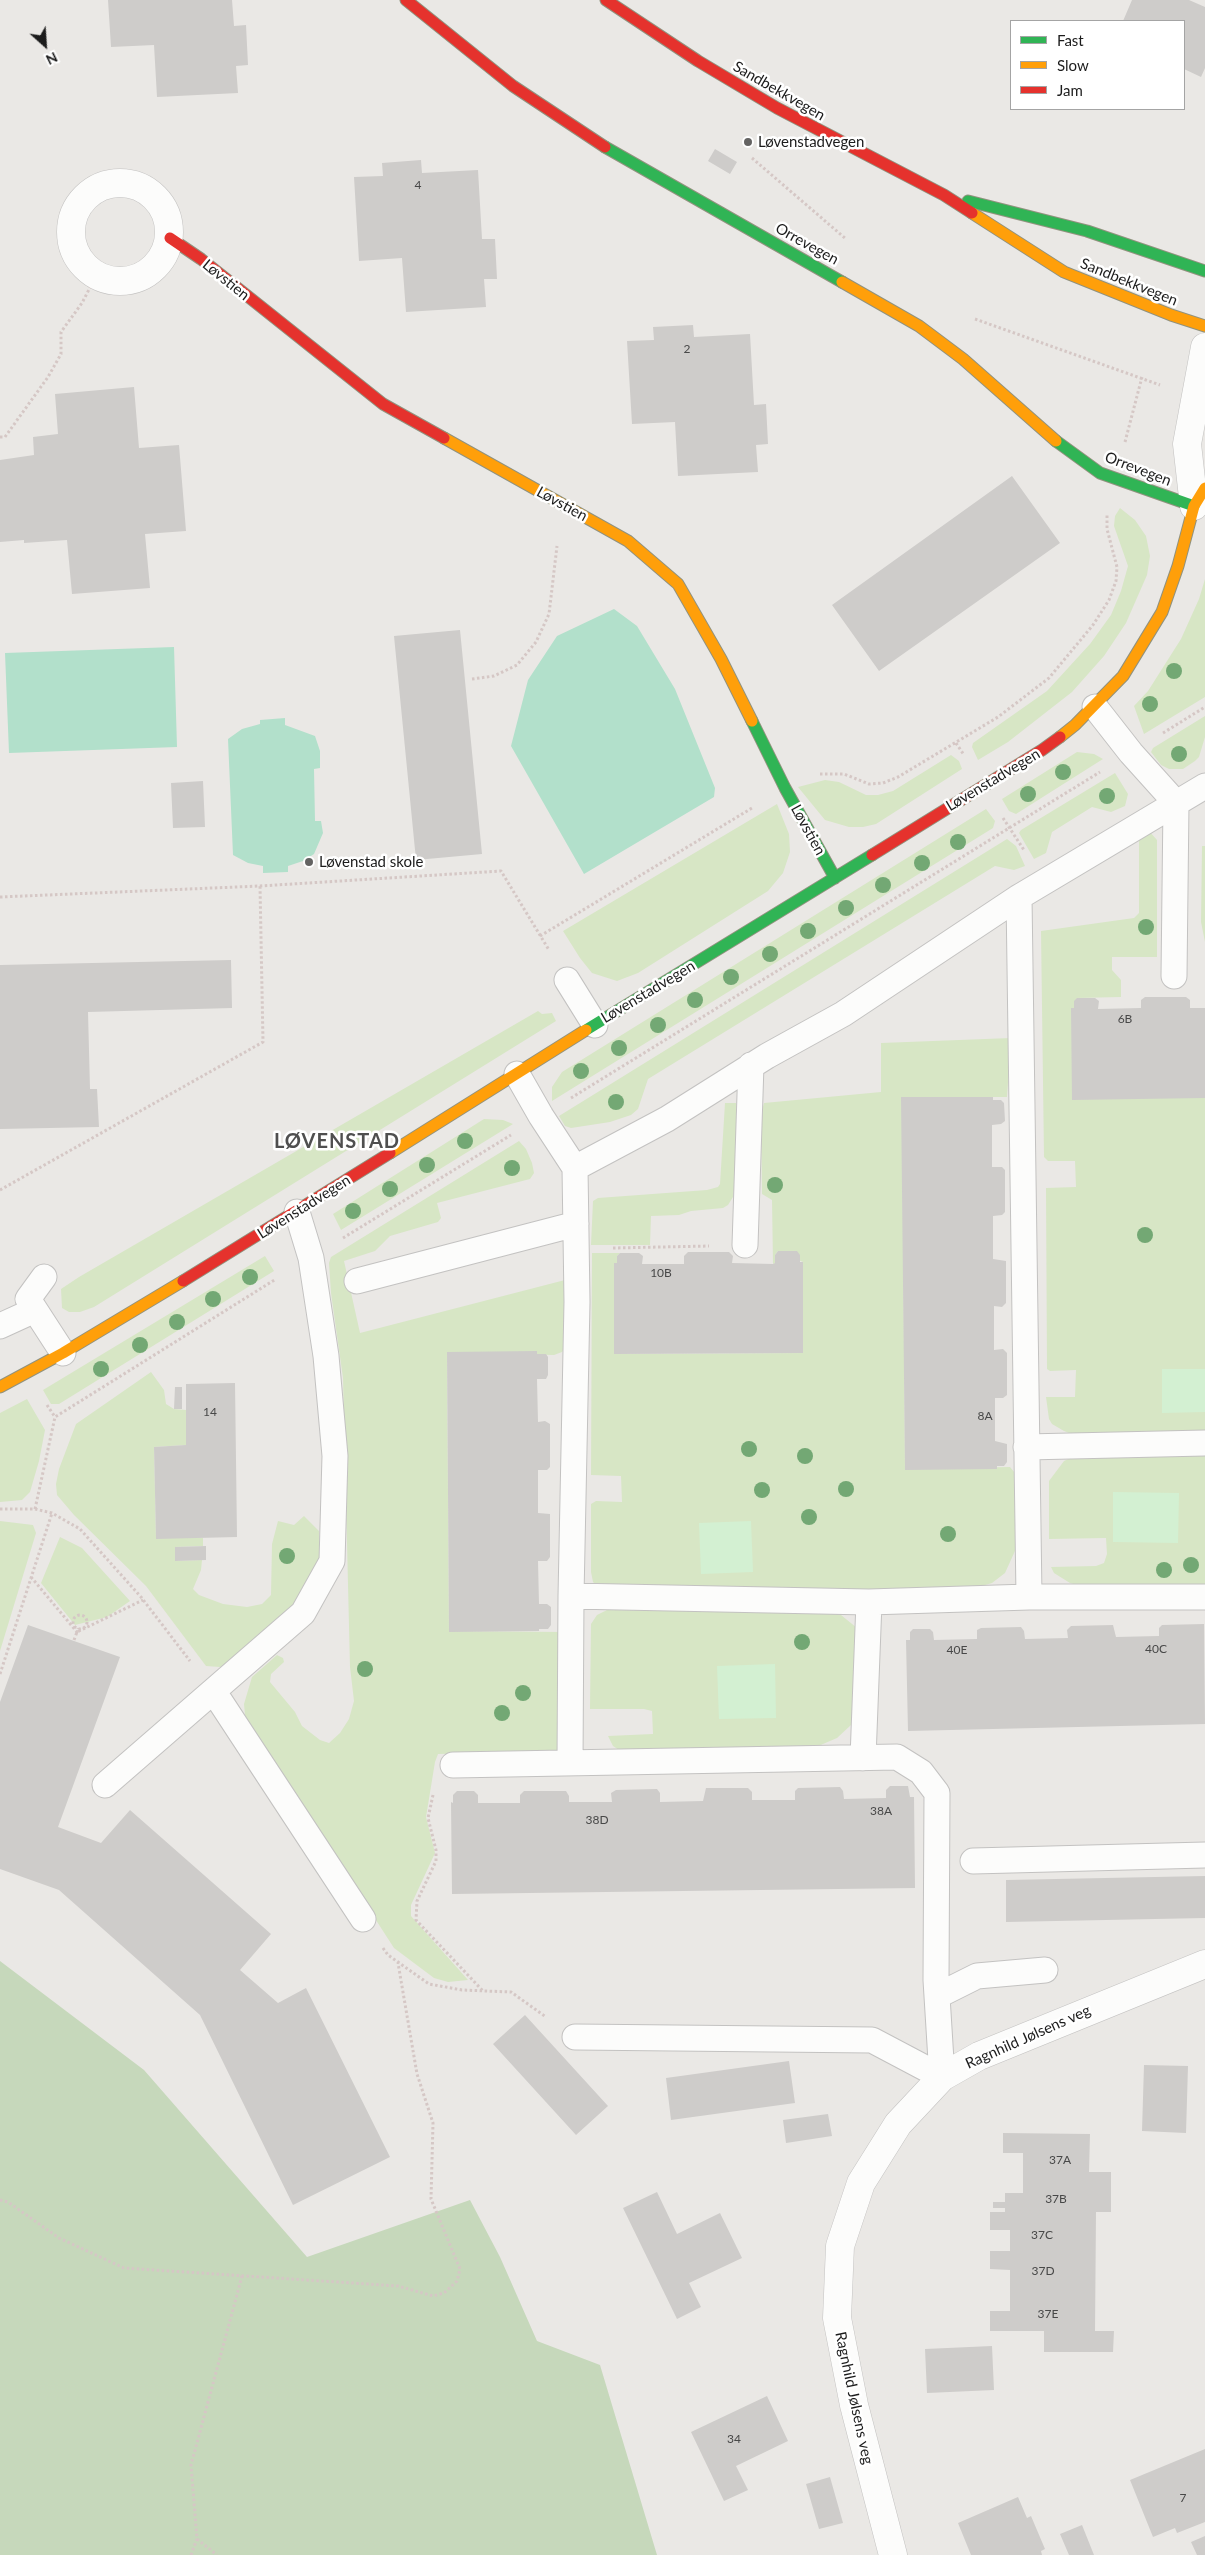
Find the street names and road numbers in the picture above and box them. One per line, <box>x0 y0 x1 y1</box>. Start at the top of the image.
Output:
street label: Sandbekkvegen <box>730 57 828 125</box>
street label: Orrevegen <box>772 219 842 269</box>
street label: Sandbekkvegen <box>1078 254 1180 310</box>
street label: Løvstien <box>199 256 253 304</box>
street label: Orrevegen <box>1102 448 1174 490</box>
street label: Løvstien <box>534 483 590 525</box>
street label: Løvenstadvegen <box>943 745 1043 815</box>
street label: Løvstien <box>787 802 829 858</box>
street label: Løvenstadvegen <box>598 957 698 1027</box>
street label: Løvenstadvegen <box>254 1171 354 1243</box>
street label: Ragnhild Jølsens veg <box>963 2001 1093 2073</box>
street label: Ragnhild Jølsens veg <box>831 2330 877 2466</box>

